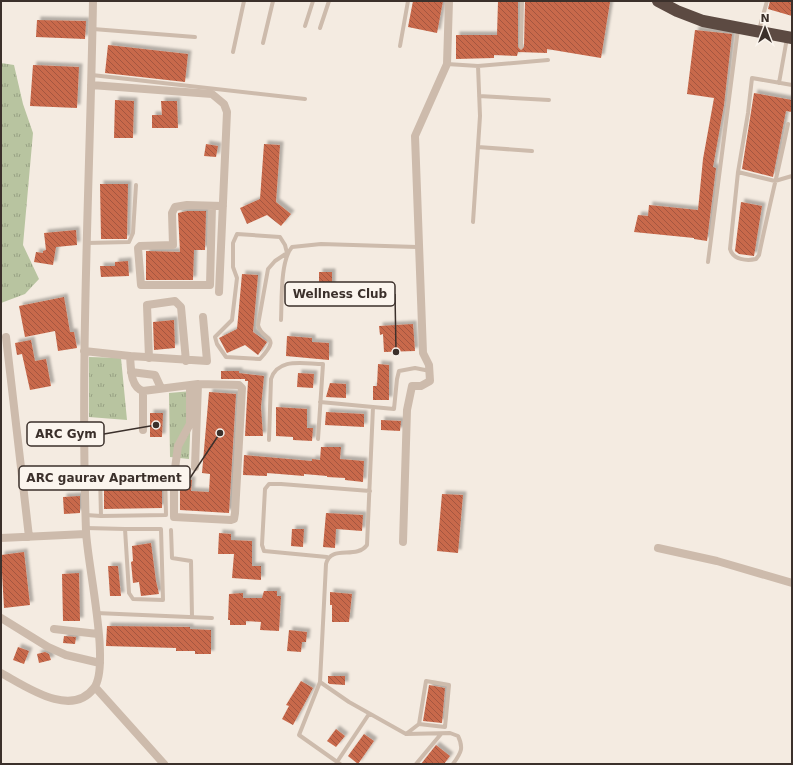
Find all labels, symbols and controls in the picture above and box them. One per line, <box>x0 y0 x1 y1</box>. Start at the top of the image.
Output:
north arrow <box>745 8 785 48</box>
text: N <box>760 12 770 25</box>
callout: Wellness Club <box>285 282 395 306</box>
text: Wellness Club <box>293 287 388 301</box>
callout: ARC Gym <box>27 422 104 446</box>
text: ARC Gym <box>35 427 97 441</box>
callout: ARC gaurav Apartment <box>19 466 190 490</box>
text: ARC gaurav Apartment <box>26 471 182 485</box>

